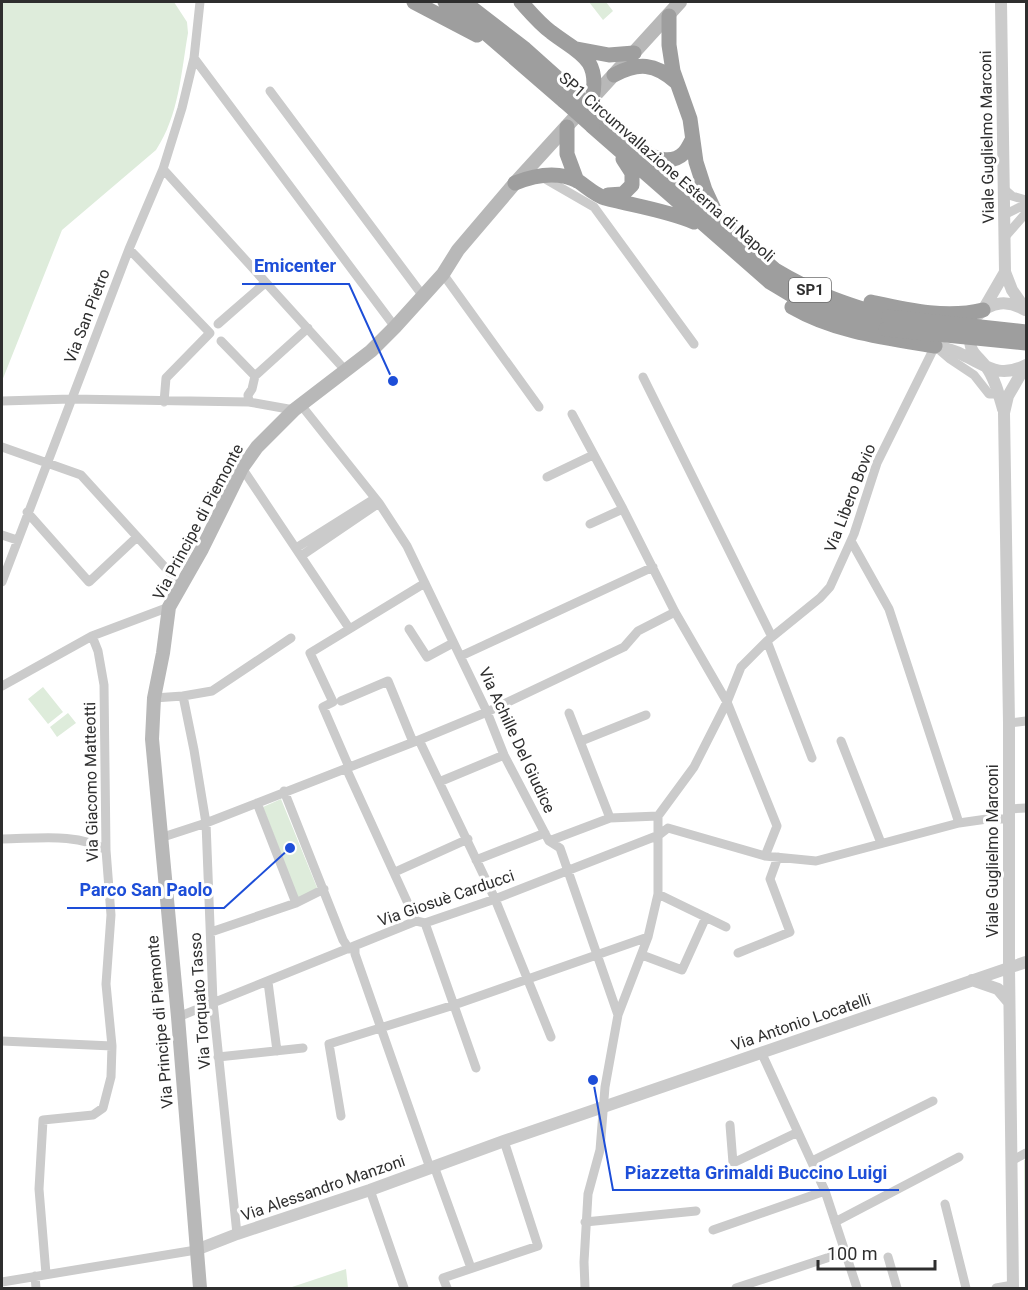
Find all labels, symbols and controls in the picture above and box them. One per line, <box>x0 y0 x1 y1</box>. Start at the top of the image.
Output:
street label: Viale Guglielmo Marconi <box>976 50 998 224</box>
street label: SP1 Circumvallazione Esterna di Napoli <box>555 68 779 266</box>
callout: Emicenter <box>242 248 349 284</box>
text: Emicenter <box>254 255 336 276</box>
street label: Via San Pietro <box>60 266 114 366</box>
road number: SP1 <box>789 278 831 302</box>
street label: Via Principe di Piemonte <box>149 441 247 603</box>
street label: Via Libero Bovio <box>821 441 879 555</box>
street label: Via Achille Del Giudice <box>475 664 559 816</box>
street label: Via Giacomo Matteotti <box>80 702 102 862</box>
street label: Viale Guglielmo Marconi <box>983 764 1002 938</box>
street label: Via Giosuè Carducci <box>375 866 517 930</box>
callout: Parco San Paolo <box>67 872 224 908</box>
text: Parco San Paolo <box>79 879 213 900</box>
street label: Via Torquato Tasso <box>186 932 214 1070</box>
street label: Via Principe di Piemonte <box>143 935 177 1109</box>
street label: Via Antonio Locatelli <box>729 989 873 1055</box>
street label: Via Alessandro Manzoni <box>239 1151 407 1225</box>
callout: Piazzetta Grimaldi Buccino Luigi <box>613 1154 899 1190</box>
text: Piazzetta Grimaldi Buccino Luigi <box>625 1162 887 1183</box>
scale bar <box>818 1233 935 1271</box>
text: 100 m <box>827 1243 878 1264</box>

